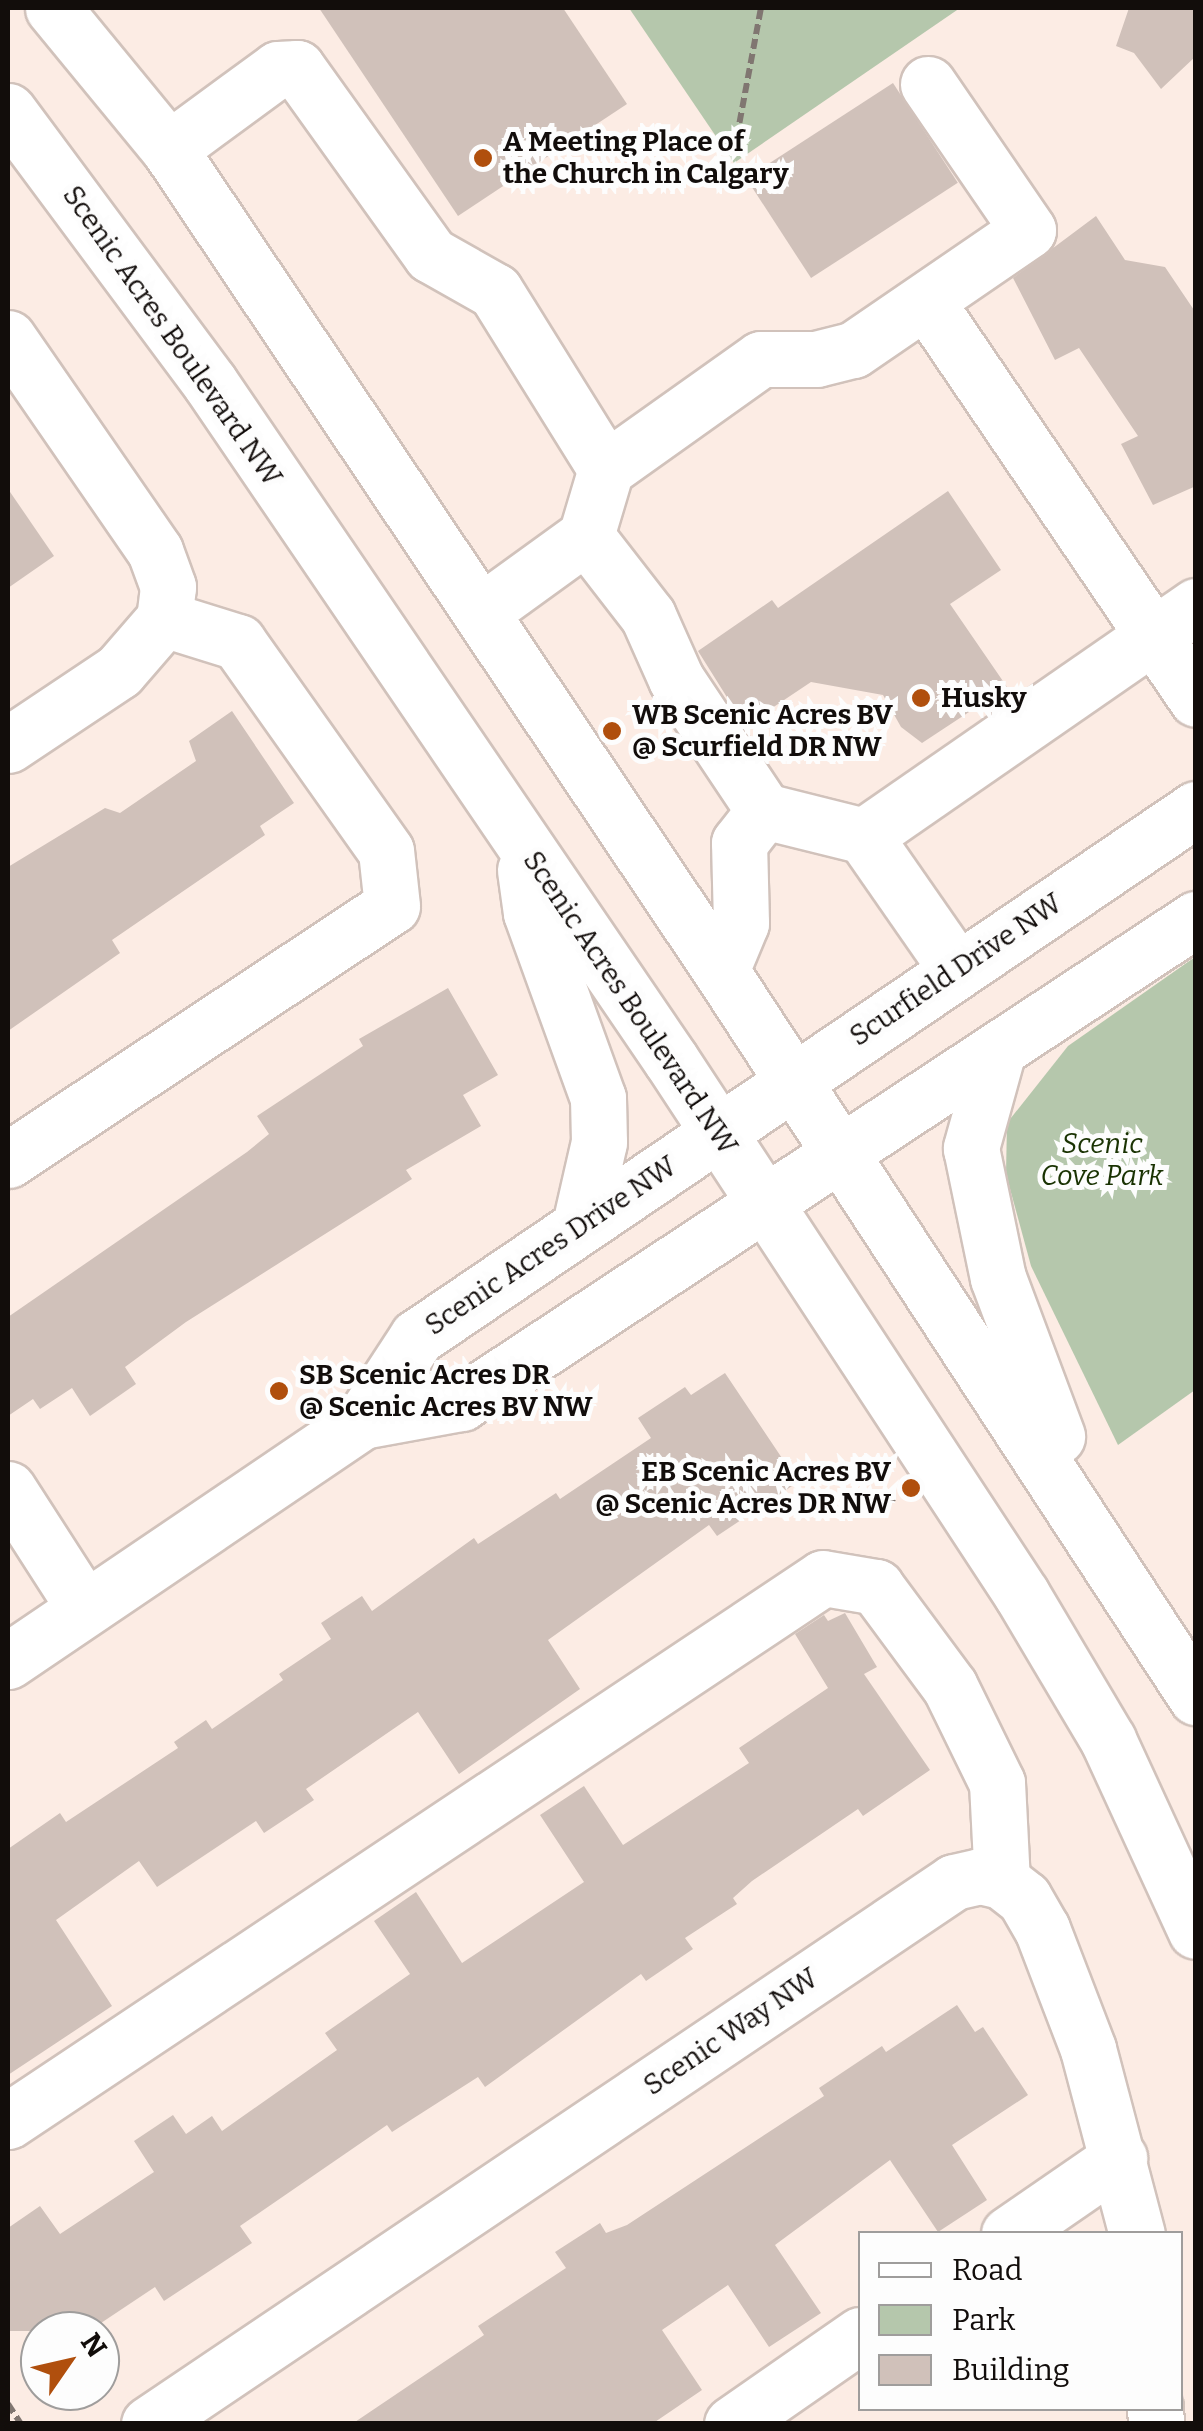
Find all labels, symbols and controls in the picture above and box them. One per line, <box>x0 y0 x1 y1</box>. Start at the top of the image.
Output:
place label: A Meeting Place of the Church in Calgary <box>503 125 788 191</box>
marker: A Meeting Place of the Church in Calgary <box>472 147 494 169</box>
street label: Scenic Acres Boulevard NW <box>55 180 289 492</box>
place label: Husky <box>941 681 1027 715</box>
marker: Husky <box>910 687 932 709</box>
place label: WB Scenic Acres BV @ Scurfield DR NW <box>632 698 893 764</box>
marker: WB Scenic Acres BV @ Scurfield DR NW <box>601 720 623 742</box>
street label: Scenic Acres Boulevard NW <box>516 845 744 1161</box>
street label: Scurfield Drive NW <box>844 887 1068 1053</box>
park label: Scenic Cove Park <box>1041 1127 1163 1193</box>
street label: Scenic Acres Drive NW <box>419 1149 683 1343</box>
place label: SB Scenic Acres DR @ Scenic Acres BV NW <box>299 1358 593 1424</box>
marker: SB Scenic Acres DR @ Scenic Acres BV NW <box>268 1380 290 1402</box>
place label: EB Scenic Acres BV @ Scenic Acres DR NW <box>595 1455 891 1521</box>
marker: EB Scenic Acres BV @ Scenic Acres DR NW <box>900 1477 922 1499</box>
street label: Scenic Way NW <box>637 1961 825 2103</box>
legend <box>858 2231 1183 2411</box>
text: Road <box>952 2252 1023 2288</box>
text: Park <box>952 2302 1015 2338</box>
north arrow <box>20 2311 120 2411</box>
text: N <box>74 2327 113 2363</box>
text: Building <box>952 2352 1070 2388</box>

